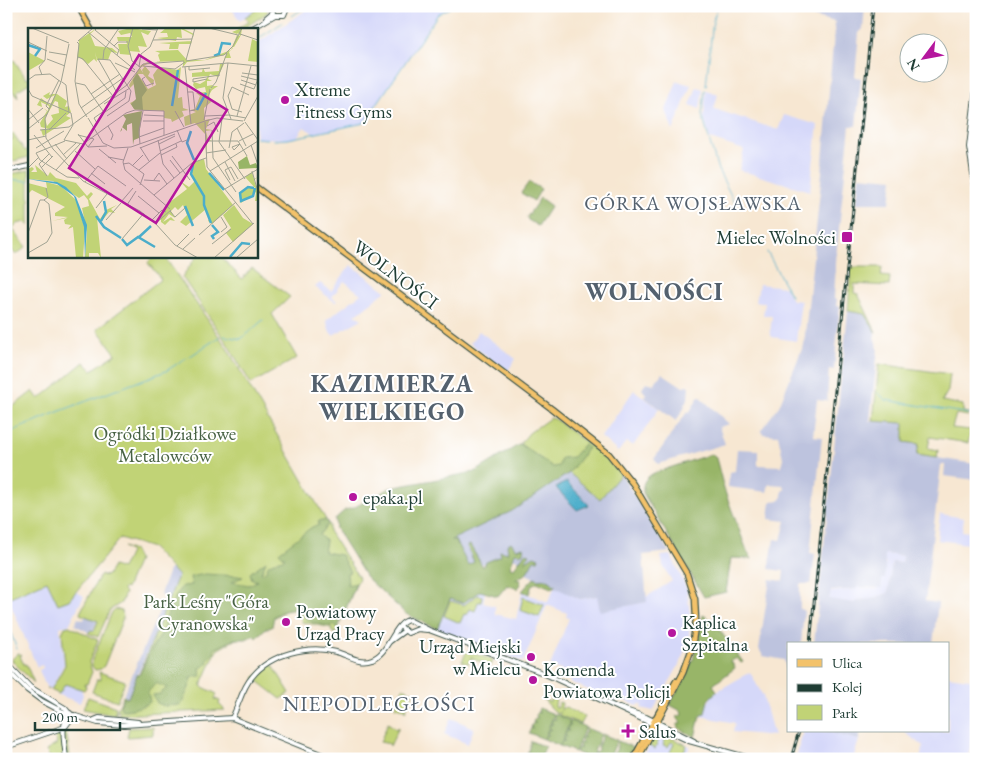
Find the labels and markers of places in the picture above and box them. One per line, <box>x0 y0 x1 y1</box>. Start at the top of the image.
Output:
place label: Xtreme Fitness Gyms <box>294 77 392 124</box>
marker: Xtreme Fitness Gyms <box>279 94 291 106</box>
place label: Mielec Wolności <box>716 225 836 250</box>
marker: Mielec Wolności <box>840 230 854 244</box>
place label: epaka.pl <box>363 485 423 510</box>
marker: epaka.pl <box>347 491 359 503</box>
place label: Powiatowy Urząd Pracy <box>296 599 385 646</box>
place label: Kaplica Szpitalna <box>682 610 749 657</box>
marker: Powiatowy Urząd Pracy <box>280 616 292 628</box>
marker: Kaplica Szpitalna <box>666 627 678 639</box>
place label: Urząd Miejski w Mielcu <box>419 634 521 681</box>
marker: Urząd Miejski w Mielcu <box>525 651 537 663</box>
place label: Komenda Powiatowa Policji <box>543 657 671 704</box>
marker: Komenda Powiatowa Policji <box>527 674 539 686</box>
place label: Salus <box>639 719 676 744</box>
marker: Salus <box>621 724 635 738</box>

